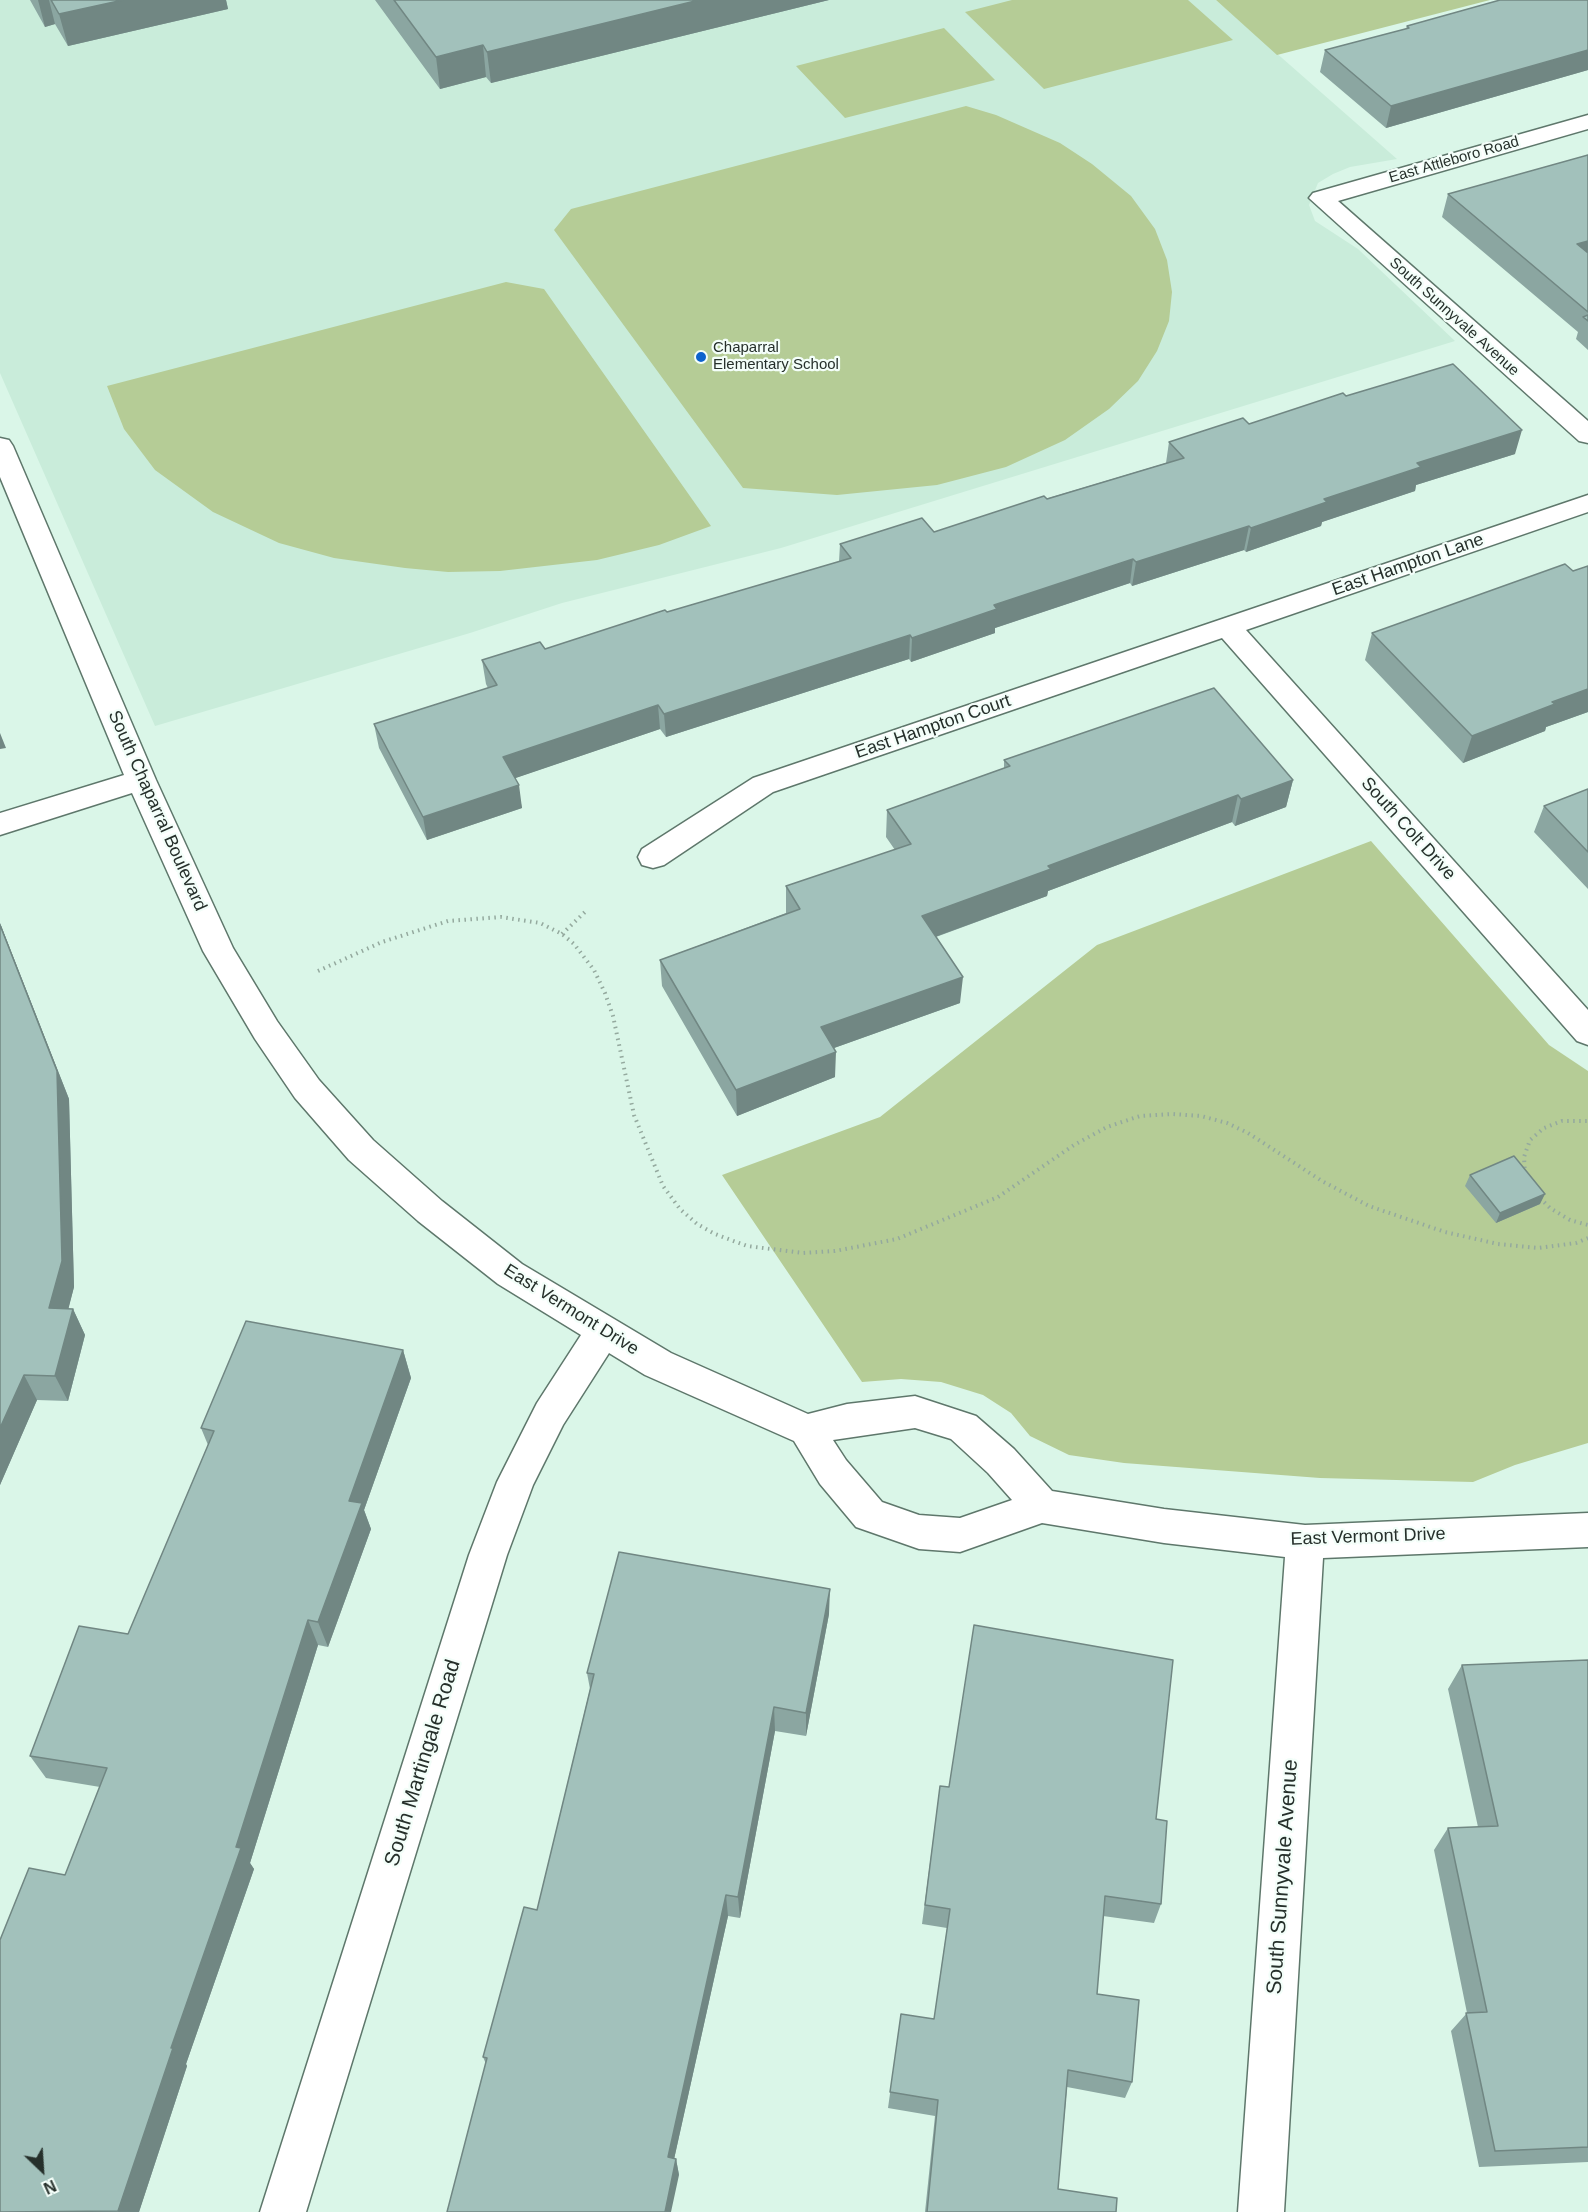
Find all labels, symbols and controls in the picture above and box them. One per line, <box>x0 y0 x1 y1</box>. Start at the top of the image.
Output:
street label: East Attleboro Road <box>1387 133 1521 187</box>
street label: South Sunnyvale Avenue <box>1385 254 1523 380</box>
place label: Chaparral Elementary School <box>713 339 839 374</box>
marker: Chaparral Elementary School <box>694 350 708 364</box>
street label: East Hampton Lane <box>1329 529 1487 601</box>
street label: East Hampton Court <box>852 690 1014 764</box>
street label: South Chaparral Boulevard <box>103 707 211 915</box>
street label: South Colt Drive <box>1356 773 1460 885</box>
street label: East Vermont Drive <box>500 1260 642 1360</box>
street label: East Vermont Drive <box>1290 1524 1446 1550</box>
street label: South Martingale Road <box>380 1657 466 1869</box>
street label: South Sunnyvale Avenue <box>1262 1759 1304 1995</box>
north arrow <box>12 2140 72 2200</box>
text: N <box>41 2177 59 2197</box>

